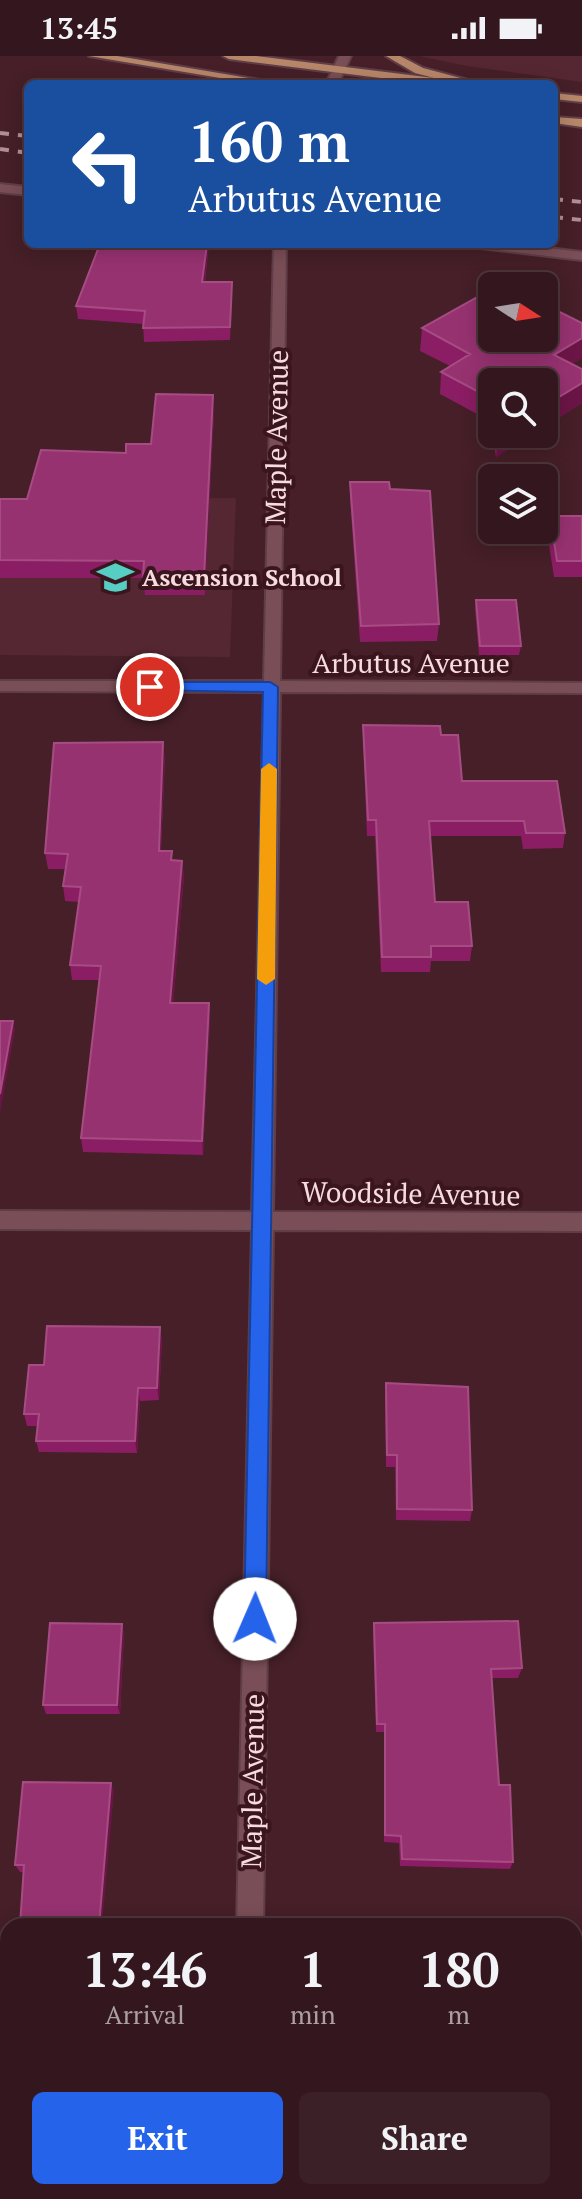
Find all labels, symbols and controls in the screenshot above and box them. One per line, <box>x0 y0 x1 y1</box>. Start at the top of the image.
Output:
text: 13:45 <box>40 8 118 48</box>
text: 160 m <box>188 104 350 178</box>
icon: left <box>56 112 160 216</box>
text: Arbutus Avenue <box>188 175 442 222</box>
north arrow <box>478 272 558 352</box>
map controls <box>478 272 558 544</box>
street label: Maple Avenue <box>256 349 296 525</box>
button: search <box>478 368 558 448</box>
button: layers <box>478 464 558 544</box>
school or university icon: Ascension School <box>97 558 135 596</box>
place label: Ascension School <box>142 561 342 593</box>
street label: Arbutus Avenue <box>312 644 510 681</box>
pin <box>116 653 184 721</box>
icon: arrive <box>128 665 172 709</box>
street label: Woodside Avenue <box>301 1173 521 1213</box>
position arrow <box>213 1577 297 1661</box>
street label: Maple Avenue <box>232 1693 272 1869</box>
text: 13:46 <box>82 1937 207 2001</box>
text: 1 <box>299 1937 326 2001</box>
text: 180 <box>418 1937 500 2001</box>
text: Arrival <box>105 1997 185 2031</box>
text: min <box>290 1997 336 2031</box>
text: m <box>448 1997 470 2031</box>
button: Exit <box>32 2092 283 2184</box>
button: Share <box>299 2092 550 2184</box>

